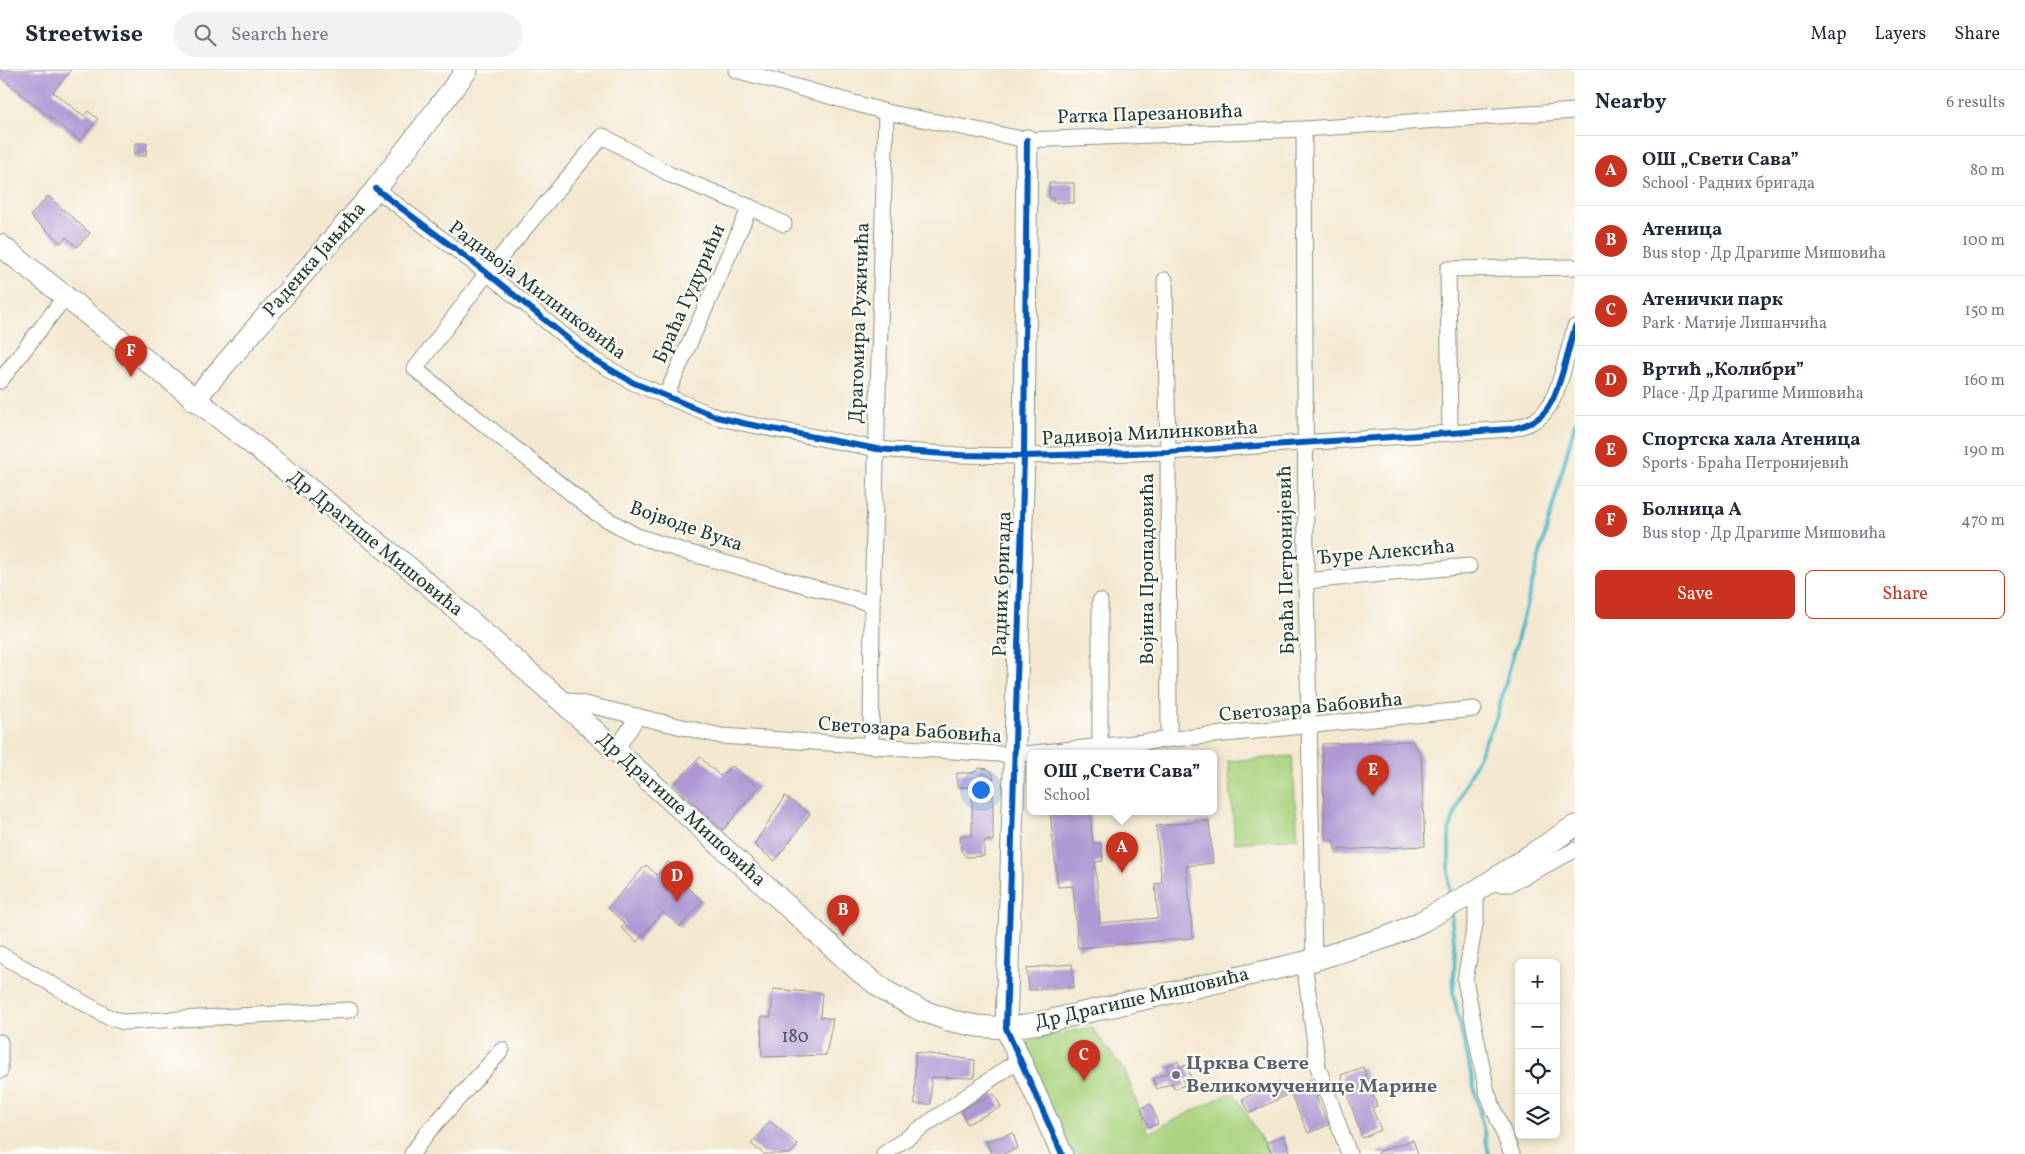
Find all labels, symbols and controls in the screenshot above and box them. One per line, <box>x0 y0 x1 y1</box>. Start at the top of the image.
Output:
search box <box>173 12 523 57</box>
text: Streetwise <box>25 18 143 52</box>
icon: search <box>191 21 219 49</box>
text: Search here <box>231 22 328 48</box>
text: Map <box>1810 22 1846 47</box>
text: Layers <box>1874 22 1926 47</box>
text: Share <box>1954 22 2000 47</box>
text: Nearby <box>1595 88 1666 117</box>
text: 6 results <box>1946 92 2005 114</box>
street label: Ратка Парезановића <box>1057 98 1244 132</box>
text: ОШ „Свети Сава” <box>1642 147 1799 173</box>
text: A <box>1605 160 1617 182</box>
text: 80 m <box>1970 160 2005 182</box>
text: School · Радних бригада <box>1642 173 1815 195</box>
street label: Раденка Јањића <box>257 196 373 324</box>
street label: Радивоја Милинковића <box>442 215 632 367</box>
text: Атеница <box>1642 217 1722 243</box>
street label: Браћа Гудурићи <box>647 220 733 368</box>
street label: Драгомира Ружичића <box>842 222 878 424</box>
text: B <box>1606 230 1616 252</box>
text: 100 m <box>1962 230 2005 252</box>
text: Bus stop · Др Драгише Мишовића <box>1642 243 1886 265</box>
text: Атенички парк <box>1642 287 1783 313</box>
text: C <box>1606 300 1616 322</box>
text: 150 m <box>1964 300 2005 322</box>
text: Park · Матије Лишанчића <box>1642 313 1827 335</box>
pin: F <box>115 336 147 377</box>
text: Вртић „Колибри” <box>1642 357 1804 383</box>
text: D <box>1605 370 1617 392</box>
text: 160 m <box>1964 370 2005 392</box>
text: Place · Др Драгише Мишовића <box>1642 383 1864 405</box>
street label: Радивоја Милинковића <box>1041 414 1259 454</box>
text: Спортска хала Атеница <box>1642 427 1861 453</box>
text: E <box>1606 440 1616 462</box>
text: 190 m <box>1963 440 2005 462</box>
text: Sports · Браћа Петронијевић <box>1642 453 1849 475</box>
street label: Др Драгише Мишовића <box>281 464 469 624</box>
street label: Браћа Петронијевић <box>1271 465 1303 655</box>
street label: Војина Пропадовића <box>1134 473 1162 665</box>
street label: Војводе Вука <box>626 495 746 559</box>
text: Болница А <box>1642 497 1742 523</box>
text: F <box>1606 510 1616 532</box>
text: 470 m <box>1961 510 2005 532</box>
street label: Радних бригада <box>986 511 1020 657</box>
text: Bus stop · Др Драгише Мишовића <box>1642 523 1886 545</box>
street label: Ђуре Алексића <box>1316 533 1456 573</box>
button: Save <box>1595 570 1795 619</box>
button: Share <box>1805 570 2005 619</box>
street label: Светозара Бабовића <box>1218 686 1404 730</box>
street label: Светозара Бабовића <box>817 711 1003 751</box>
street label: Др Драгише Мишовића <box>590 726 772 894</box>
popup <box>1027 750 1217 815</box>
pin: E <box>1357 755 1389 796</box>
text: ОШ „Свети Сава” <box>1044 759 1200 785</box>
your location <box>968 777 994 803</box>
text: School <box>1044 785 1090 807</box>
pin: A <box>1106 832 1138 873</box>
pin: D <box>661 861 693 902</box>
pin: B <box>827 895 859 936</box>
map controls <box>1515 959 1560 1139</box>
button: + <box>1515 959 1560 1004</box>
street label: Др Драгише Мишовића <box>1032 961 1252 1037</box>
button: − <box>1515 1004 1560 1049</box>
house number: 180 <box>782 1025 809 1050</box>
pin: C <box>1068 1040 1100 1081</box>
button: locate <box>1515 1049 1560 1094</box>
place label: Црква Свете Великомученице Марине <box>1186 1050 1437 1101</box>
marker: Црква Свете Великомученице Марине <box>1170 1069 1182 1081</box>
button: layers <box>1515 1094 1560 1139</box>

